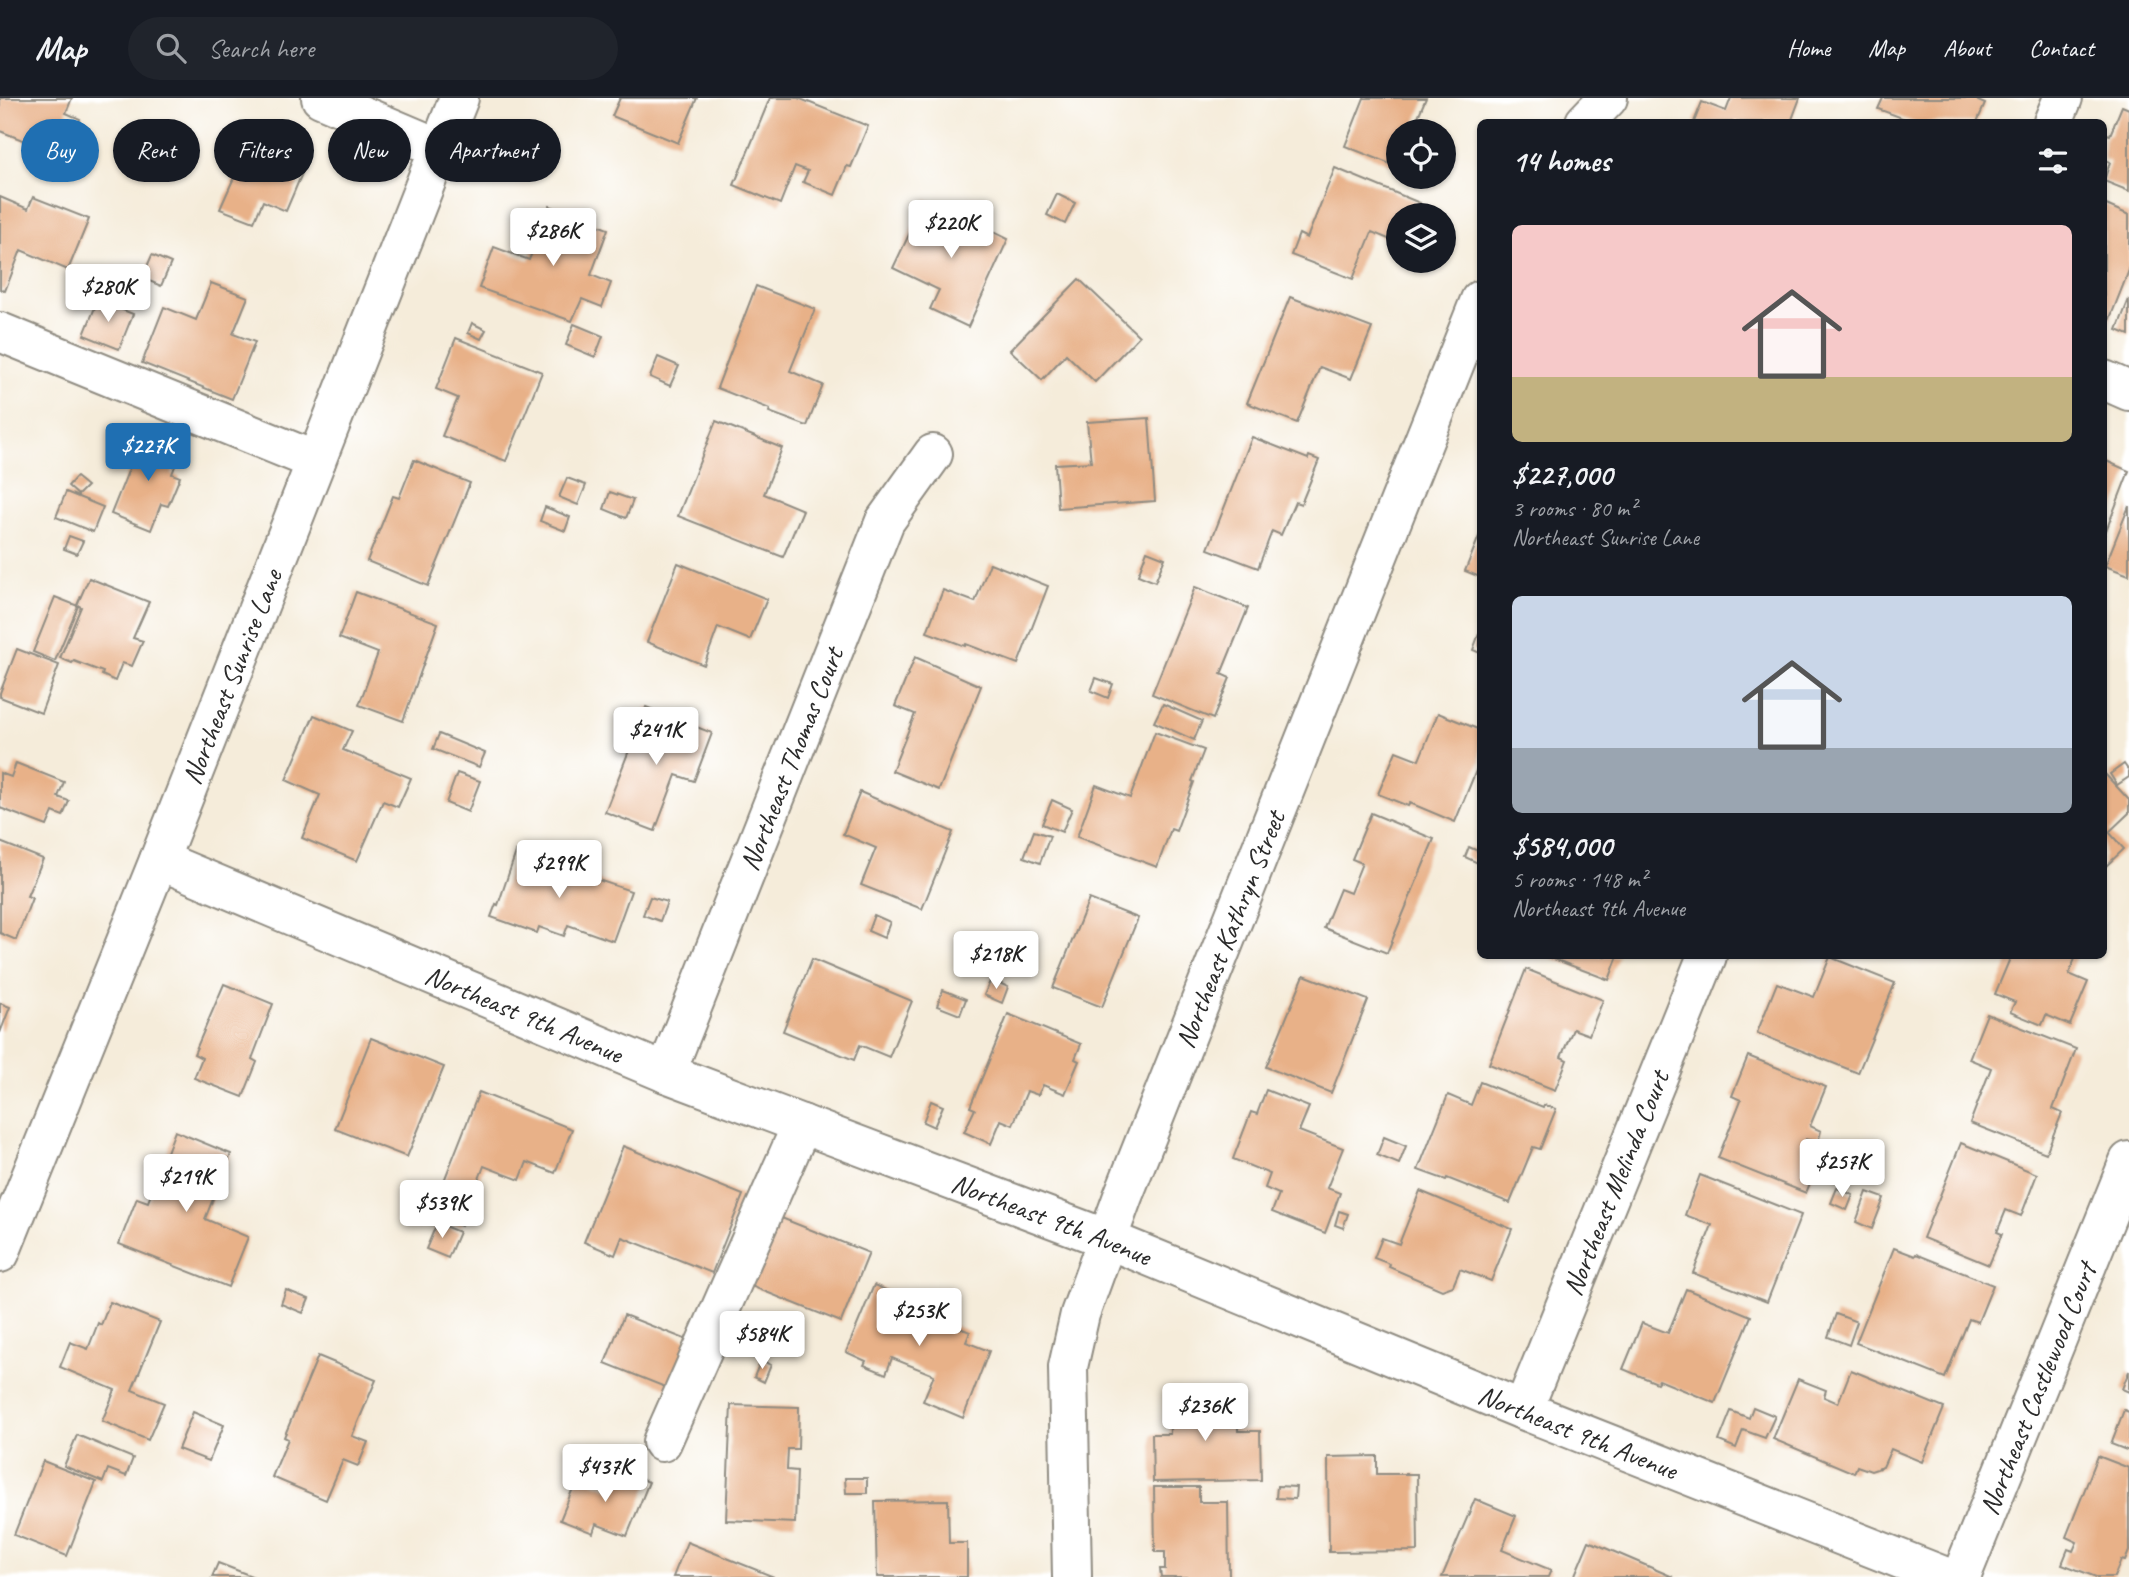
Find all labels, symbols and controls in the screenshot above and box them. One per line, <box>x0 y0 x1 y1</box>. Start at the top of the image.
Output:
search box <box>128 17 618 80</box>
text: Map <box>35 27 86 69</box>
icon: search <box>152 29 190 67</box>
text: Search here <box>208 32 314 65</box>
text: Home <box>1787 33 1830 63</box>
text: Map <box>1868 33 1905 63</box>
text: About <box>1943 33 1991 63</box>
text: Contact <box>2029 33 2094 63</box>
chip: Buy <box>21 119 99 182</box>
chip: Rent <box>113 119 200 182</box>
chip: Filters <box>214 119 314 182</box>
chip: New <box>328 119 411 182</box>
chip: Apartment <box>425 119 561 182</box>
map controls <box>1386 119 1456 273</box>
button: locate <box>1386 119 1456 189</box>
text: 14 homes <box>1512 142 1610 180</box>
icon: filters <box>2034 142 2072 180</box>
pin: $220K <box>902 200 1000 260</box>
button: layers <box>1386 203 1456 273</box>
pin: $286K <box>504 208 602 268</box>
text: $220K <box>924 208 978 237</box>
text: $286K <box>526 216 580 245</box>
pin: $280K <box>59 264 157 324</box>
icon: home <box>1729 271 1855 397</box>
text: $280K <box>81 272 135 301</box>
pin: $227K <box>99 424 197 483</box>
text: $227K <box>122 431 175 460</box>
text: $227,000 <box>1512 456 1612 494</box>
text: 3 rooms · 80 m² <box>1512 494 1636 523</box>
text: Northeast Sunrise Lane <box>1512 523 1699 552</box>
street label: Northeast Sunrise Lane <box>173 563 290 789</box>
street label: Northeast Thomas Court <box>731 640 852 875</box>
icon: home <box>1729 642 1855 768</box>
pin: $241K <box>607 708 705 767</box>
text: $241K <box>629 715 683 744</box>
street label: Northeast Kathryn Street <box>1166 803 1293 1053</box>
text: $584,000 <box>1512 827 1612 865</box>
pin: $299K <box>510 840 608 900</box>
text: $299K <box>533 848 585 877</box>
text: 5 rooms · 148 m² <box>1512 865 1647 894</box>
text: Northeast 9th Avenue <box>1512 894 1685 923</box>
pin: $218K <box>947 932 1045 991</box>
text: $218K <box>969 939 1023 968</box>
street label: Northeast 9th Avenue <box>420 956 630 1071</box>
street label: Northeast Melinda Court <box>1554 1063 1677 1300</box>
pin: $257K <box>1793 1140 1891 1199</box>
text: $257K <box>1816 1147 1868 1176</box>
pin: $219K <box>137 1154 235 1214</box>
text: $219K <box>160 1162 212 1191</box>
street label: Northeast 9th Avenue <box>947 1165 1158 1274</box>
pin: $539K <box>393 1180 491 1240</box>
text: $539K <box>416 1188 468 1217</box>
street label: Northeast Castlewood Court <box>1971 1254 2105 1520</box>
pin: $253K <box>870 1288 968 1348</box>
text: $253K <box>893 1296 945 1325</box>
pin: $584K <box>713 1312 811 1371</box>
text: $584K <box>736 1319 788 1348</box>
street label: Northeast 9th Avenue <box>1473 1376 1684 1487</box>
pin: $236K <box>1156 1384 1254 1443</box>
text: $236K <box>1178 1391 1232 1420</box>
pin: $437K <box>556 1444 654 1504</box>
text: $437K <box>579 1452 632 1481</box>

